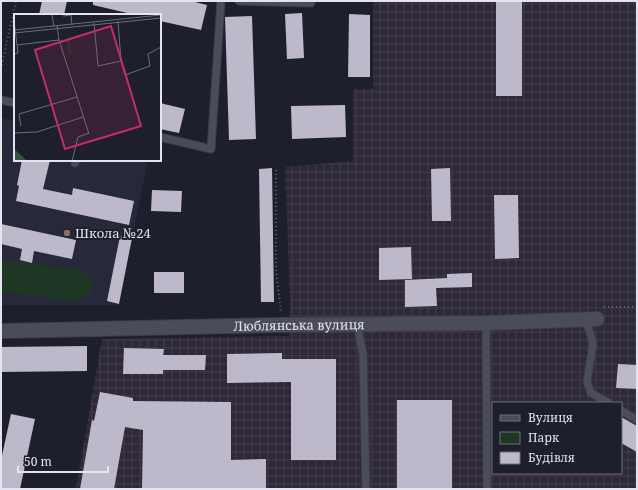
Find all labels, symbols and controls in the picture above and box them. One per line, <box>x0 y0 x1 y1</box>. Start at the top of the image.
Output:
inset map <box>14 14 161 161</box>
place label: Школа №24 <box>75 224 152 242</box>
marker: Школа №24 <box>62 228 72 238</box>
street label: Люблянська вулиця <box>233 315 365 335</box>
legend <box>492 402 622 474</box>
text: Вулиця <box>528 409 573 426</box>
text: Парк <box>528 429 560 446</box>
scale bar <box>18 448 108 474</box>
text: Будівля <box>528 449 575 466</box>
text: 50 m <box>24 453 52 470</box>

